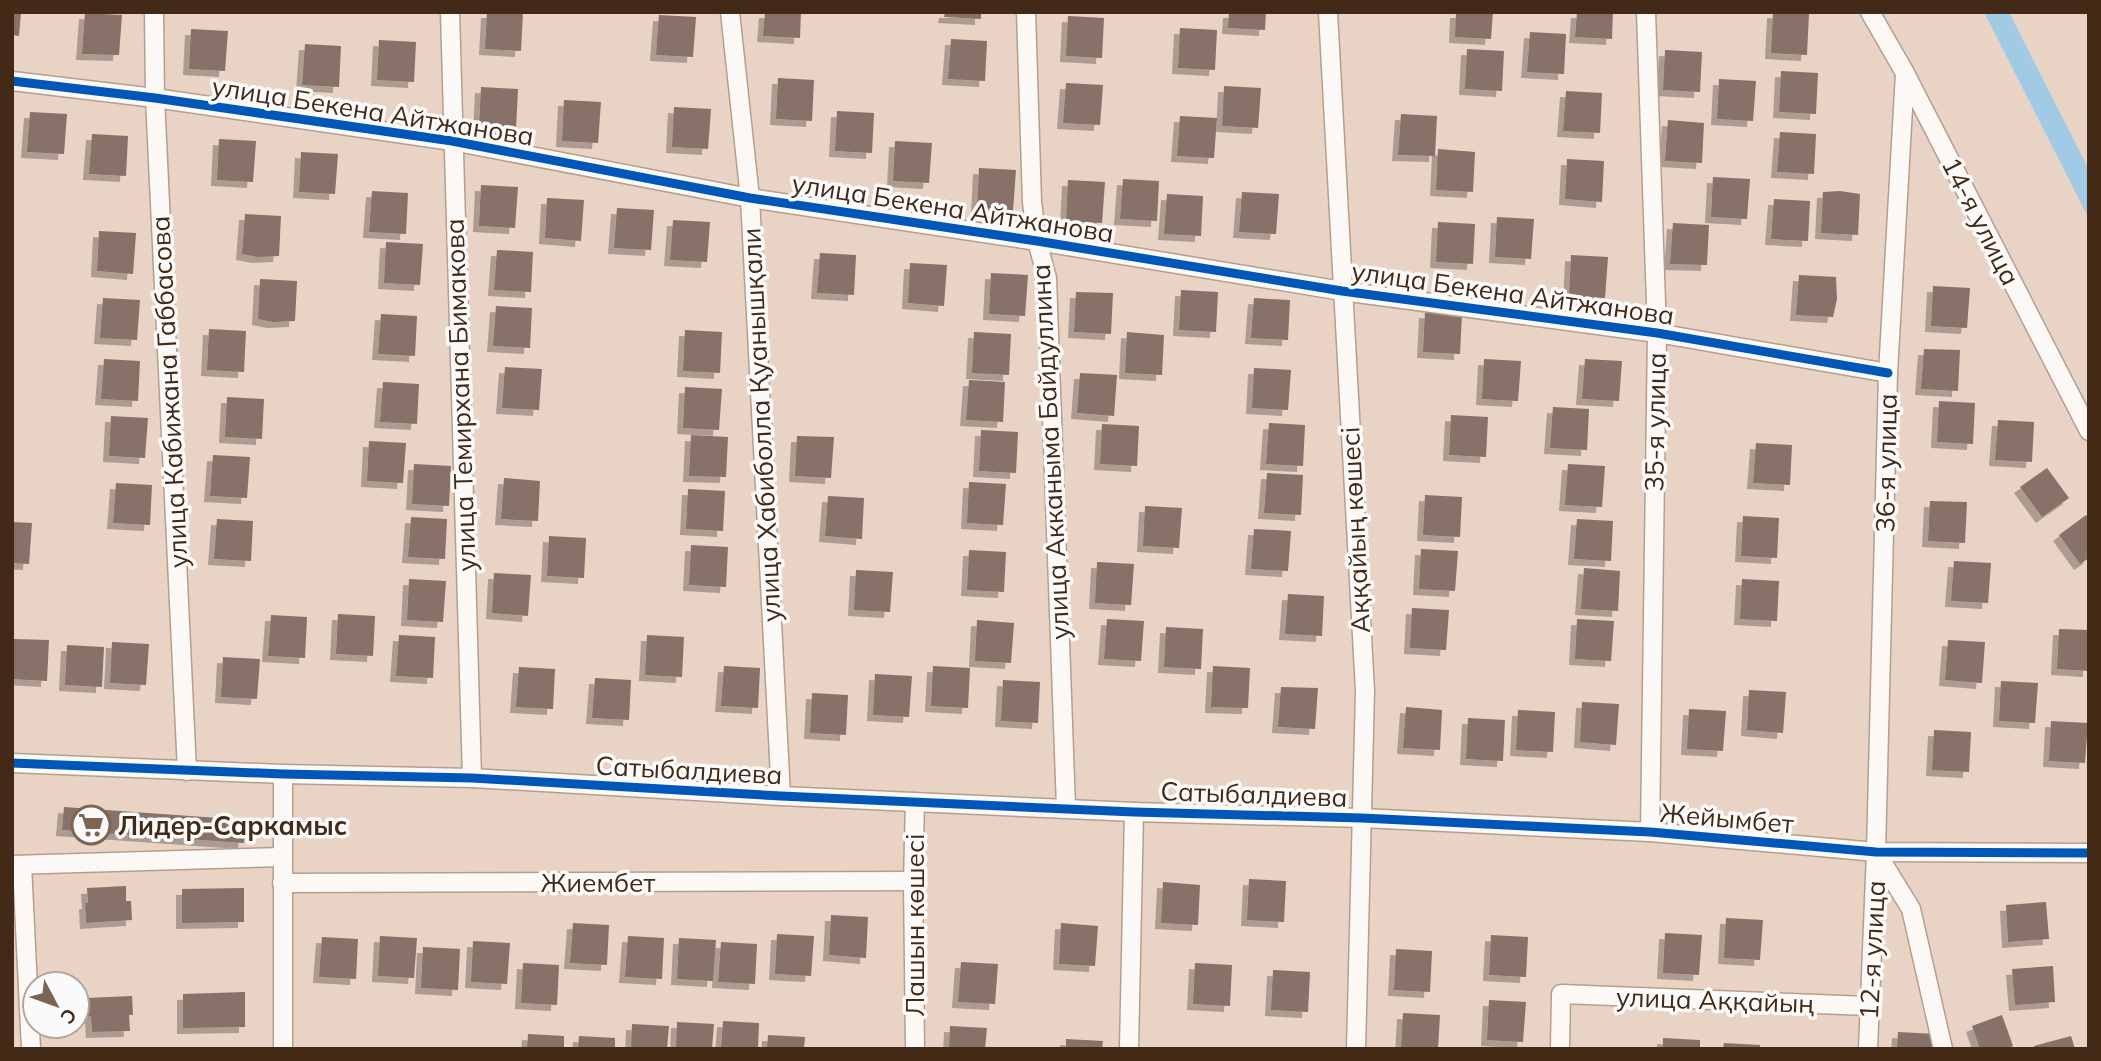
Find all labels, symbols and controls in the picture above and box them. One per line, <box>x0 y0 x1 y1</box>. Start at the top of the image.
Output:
street label: улица Бекена Айтжанова <box>210 69 536 153</box>
street label: 14-я улица <box>1935 152 2027 290</box>
street label: улица Бекена Айтжанова <box>790 166 1116 250</box>
street label: улица Кабижана Габбасова <box>143 215 195 569</box>
street label: улица Темирхана Бимакова <box>437 218 483 572</box>
street label: улица Хабиболла Қуанышқали <box>734 227 788 623</box>
street label: улица Бекена Айтжанова <box>1350 254 1676 332</box>
street label: улица Акканыма Байдуллина <box>1024 263 1076 641</box>
street label: 35-я улица <box>1637 352 1673 492</box>
street label: 36-я улица <box>1868 393 1904 533</box>
street label: Аққайың көшесі <box>1333 426 1377 634</box>
street label: Сатыбалдиева <box>595 749 783 791</box>
street label: Сатыбалдиева <box>1160 774 1348 814</box>
street label: Жейымбет <box>1659 796 1795 840</box>
supermarket icon: Лидер-Саркамыс <box>70 804 112 846</box>
place label: Лидер-Саркамыс <box>118 809 347 842</box>
street label: Лашын көшесі <box>898 834 931 1016</box>
street label: Жиембет <box>541 866 655 899</box>
street label: 12-я улица <box>1852 880 1892 1020</box>
north arrow <box>21 970 91 1040</box>
street label: улица Аққайың <box>1615 980 1815 1020</box>
text: С <box>56 1003 82 1029</box>

